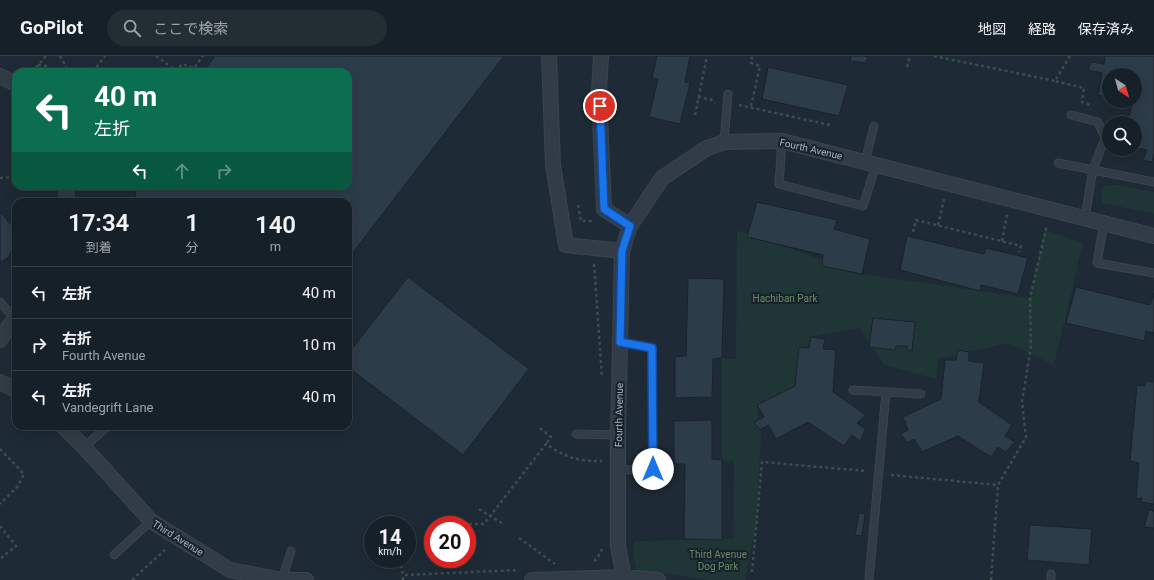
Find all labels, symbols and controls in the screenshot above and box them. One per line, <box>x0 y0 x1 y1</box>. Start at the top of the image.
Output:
search box <box>107 10 387 46</box>
text: GoPilot <box>20 16 83 39</box>
icon: search <box>121 17 143 39</box>
text: ここで検索 <box>153 20 228 38</box>
text: 地図 <box>978 21 1006 37</box>
text: 経路 <box>1028 21 1056 37</box>
text: 保存済み <box>1078 21 1134 37</box>
north arrow <box>1102 68 1142 108</box>
map controls <box>1102 68 1142 156</box>
text: 40 m <box>94 80 157 113</box>
icon: left <box>28 84 80 136</box>
pin <box>583 89 617 123</box>
icon: arrive <box>589 95 611 117</box>
button: search <box>1102 116 1142 156</box>
text: 左折 <box>94 118 130 139</box>
street label: Fourth Avenue <box>778 136 844 162</box>
icon: left <box>129 160 151 182</box>
icon: ahead <box>171 160 193 182</box>
icon: right <box>213 160 235 182</box>
text: 17:34 <box>68 209 129 237</box>
text: 1 <box>185 209 199 237</box>
text: 140 <box>255 211 296 239</box>
text: m <box>270 239 281 254</box>
text: 到着 <box>86 240 112 255</box>
text: 分 <box>186 240 199 255</box>
icon: left <box>28 282 50 304</box>
text: 40 m <box>302 284 336 302</box>
text: 左折 <box>62 285 92 303</box>
park label: Hachiban Park <box>753 293 818 304</box>
text: 右折 <box>62 330 92 348</box>
icon: right <box>28 334 50 356</box>
text: 10 m <box>302 336 336 354</box>
text: Fourth Avenue <box>62 348 146 363</box>
text: 左折 <box>62 382 92 400</box>
street label: Fourth Avenue <box>613 383 625 447</box>
icon: left <box>28 386 50 408</box>
text: 40 m <box>302 388 336 406</box>
text: Vandegrift Lane <box>62 400 153 415</box>
position arrow <box>632 448 674 490</box>
speed limit sign: 20 <box>424 516 476 568</box>
street label: Third Avenue <box>150 518 206 558</box>
text: 14 <box>379 525 401 549</box>
text: km/h <box>378 546 402 557</box>
park label: Third Avenue Dog Park <box>689 549 747 572</box>

